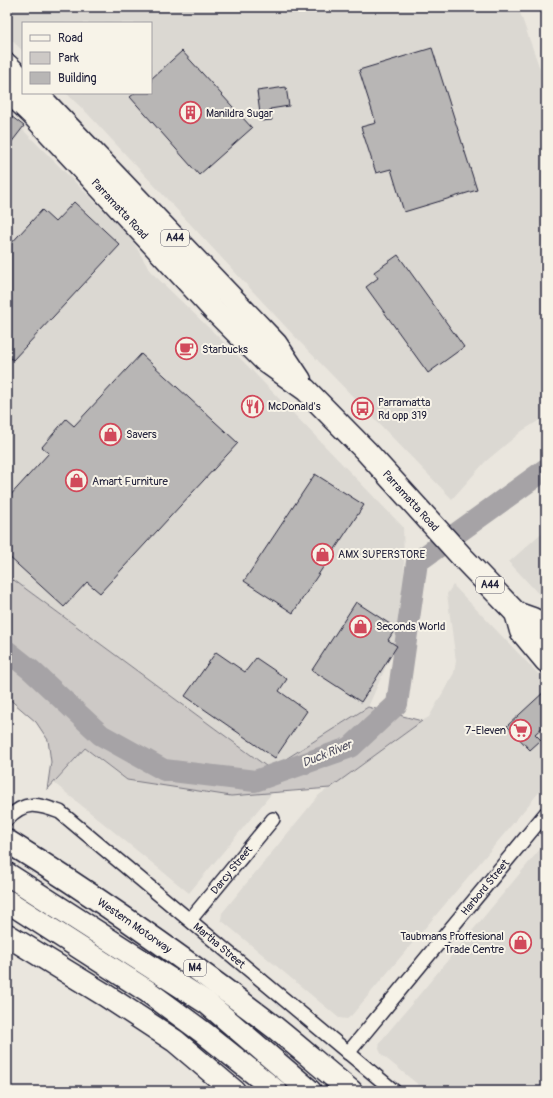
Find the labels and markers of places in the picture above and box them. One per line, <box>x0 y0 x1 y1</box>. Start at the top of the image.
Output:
building icon: Manildra Sugar <box>178 100 204 126</box>
place label: Manildra Sugar <box>206 107 273 120</box>
cafe icon: Starbucks <box>174 336 200 362</box>
place label: Starbucks <box>202 343 248 356</box>
restaurant icon: McDonald's <box>240 393 266 419</box>
bus stop icon: Parramatta Rd opp 319 <box>350 395 376 421</box>
place label: Parramatta Rd opp 319 <box>378 396 430 422</box>
place label: McDonald's <box>268 400 321 413</box>
shop icon: Savers <box>97 421 123 447</box>
place label: Savers <box>126 428 157 441</box>
shop icon: Amart Furniture <box>64 468 90 494</box>
place label: Amart Furniture <box>92 475 168 488</box>
shop icon: AMX SUPERSTORE <box>309 541 335 567</box>
place label: AMX SUPERSTORE <box>338 548 425 561</box>
shop icon: Seconds World <box>347 613 373 639</box>
place label: Seconds World <box>376 620 445 633</box>
supermarket icon: 7-Eleven <box>508 717 534 743</box>
place label: 7-Eleven <box>465 724 506 737</box>
shop icon: Taubmans Proffesional Trade Centre <box>507 929 533 955</box>
place label: Taubmans Proffesional Trade Centre <box>400 930 505 956</box>

